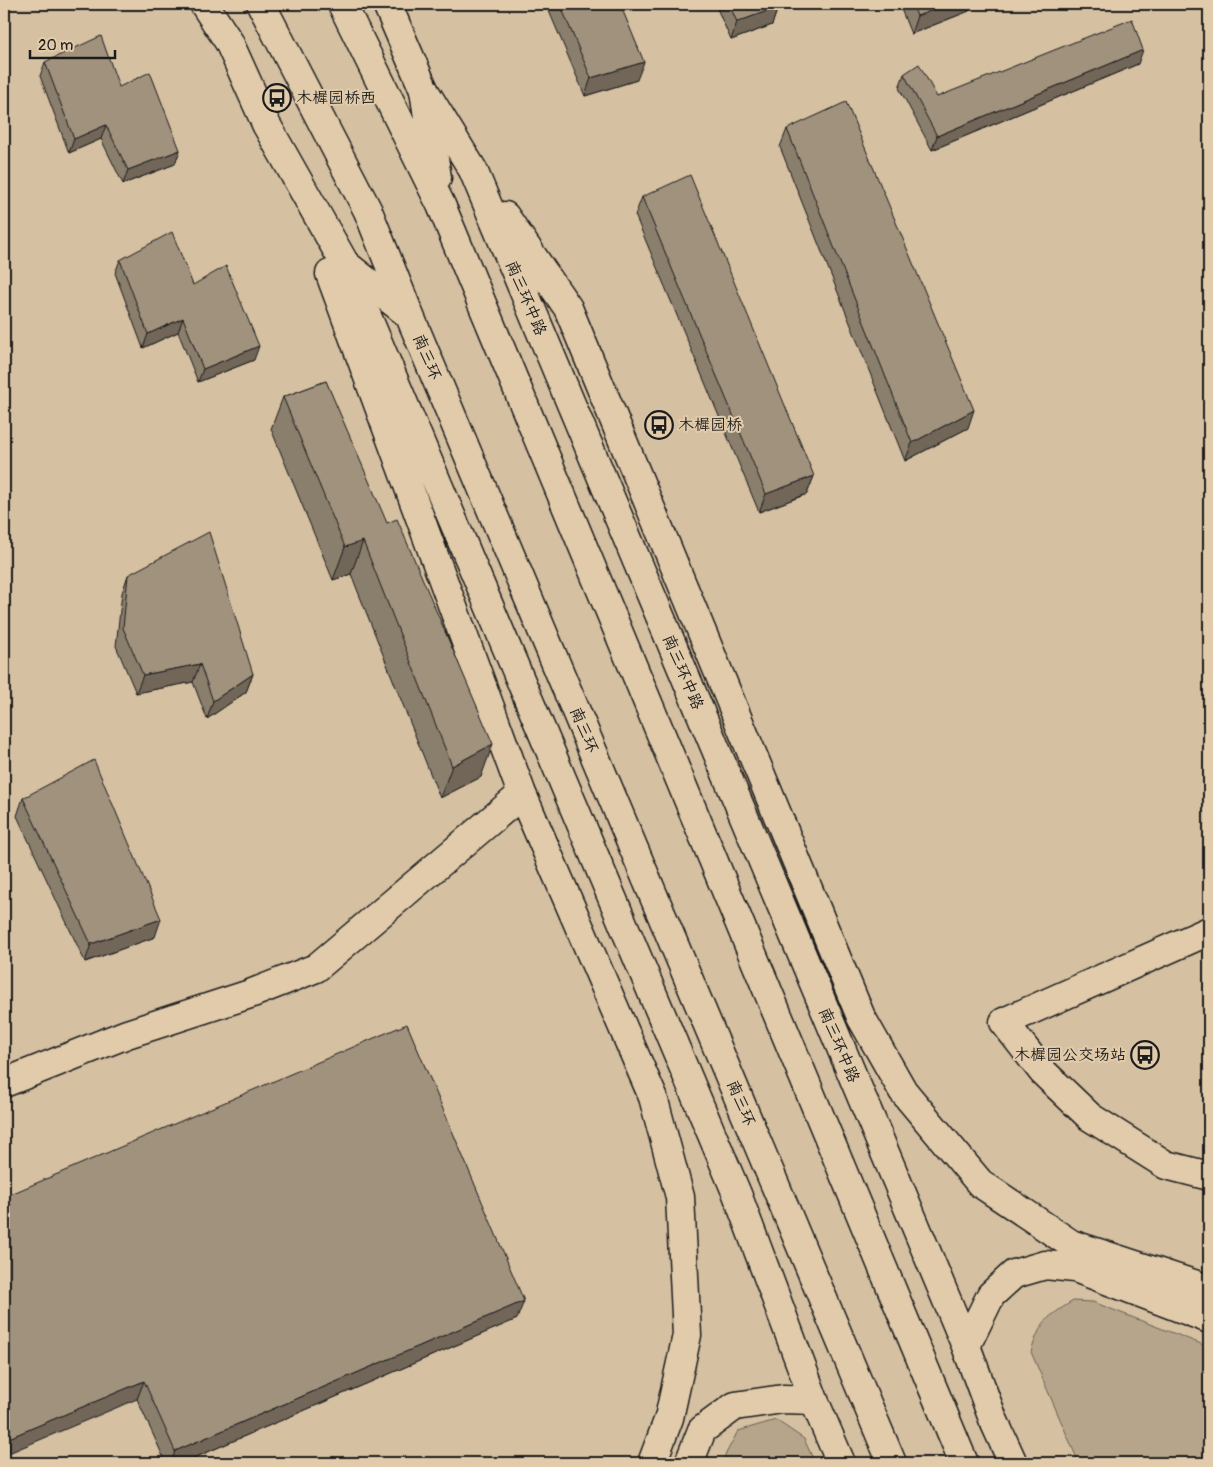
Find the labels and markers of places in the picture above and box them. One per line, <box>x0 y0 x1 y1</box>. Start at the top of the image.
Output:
bus stop icon: 木樨园桥西 <box>262 83 292 113</box>
place label: 木樨园桥西 <box>296 88 376 108</box>
bus stop icon: 木樨园桥 <box>644 410 674 440</box>
place label: 木樨园桥 <box>678 415 742 435</box>
bus stop icon: 木樨园公交场站 <box>1130 1040 1160 1070</box>
place label: 木樨园公交场站 <box>1014 1045 1126 1065</box>

